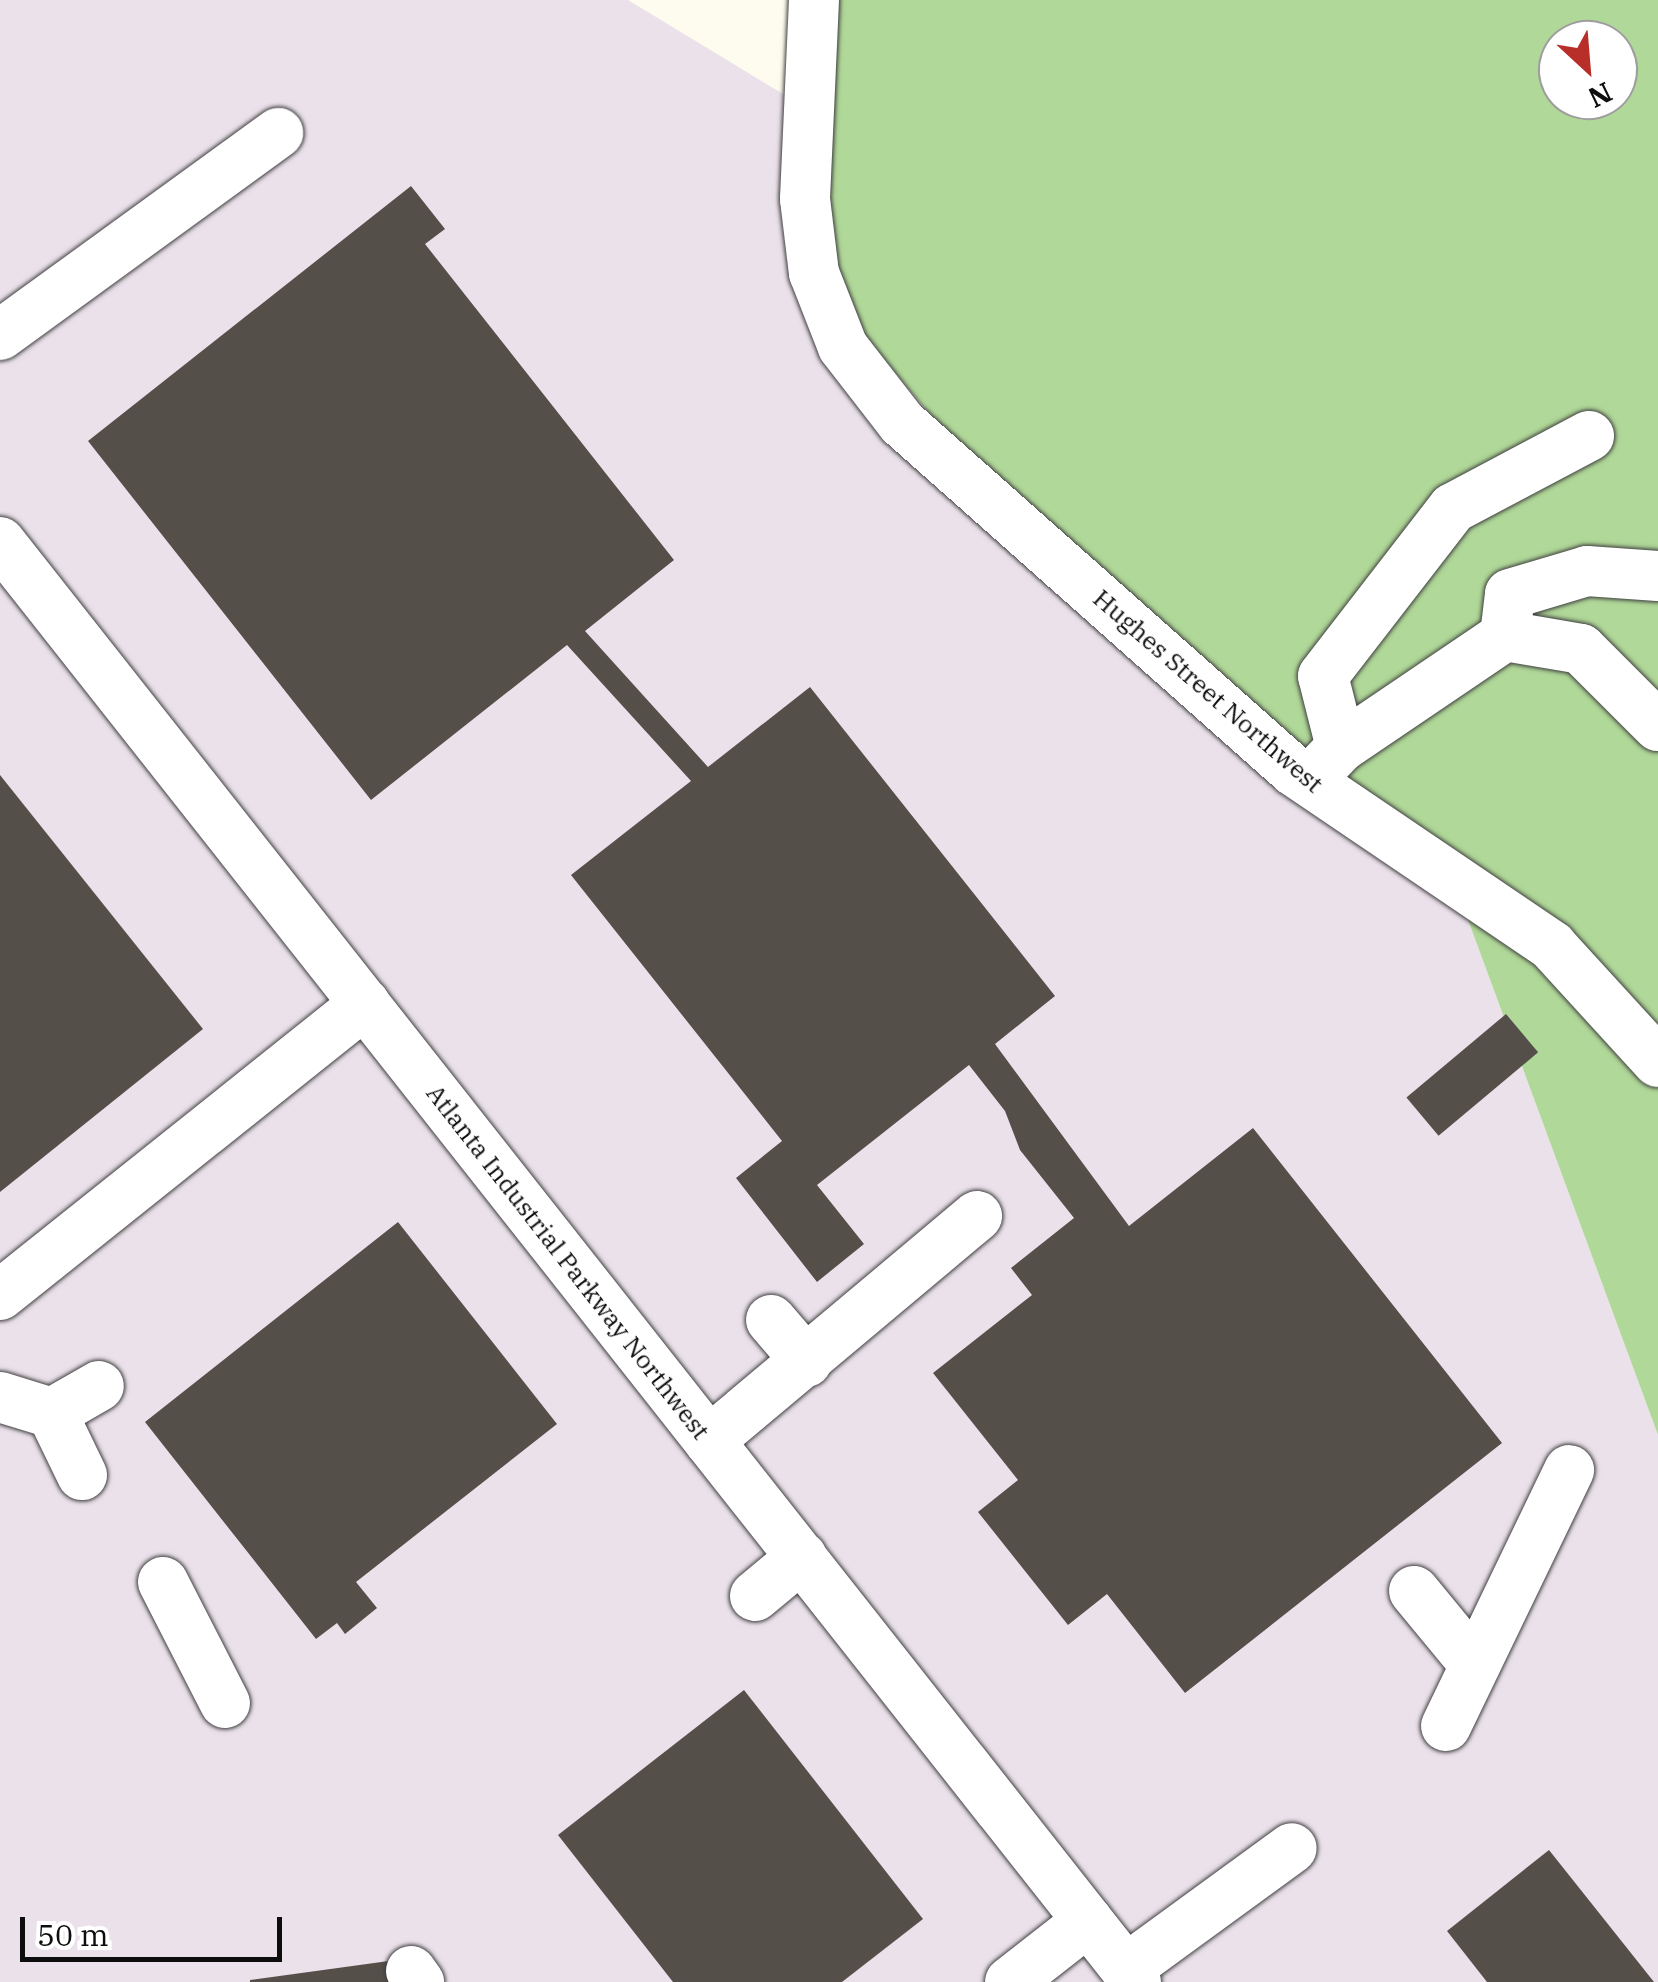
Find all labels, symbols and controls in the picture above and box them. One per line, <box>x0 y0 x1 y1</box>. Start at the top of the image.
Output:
north arrow <box>1538 20 1638 120</box>
text: N <box>1582 74 1619 117</box>
street label: Hughes Street Northwest <box>1087 583 1329 799</box>
street label: Atlanta Industrial Parkway Northwest <box>420 1079 716 1445</box>
scale bar <box>25 1897 288 1959</box>
text: 50 m <box>37 1915 109 1954</box>

